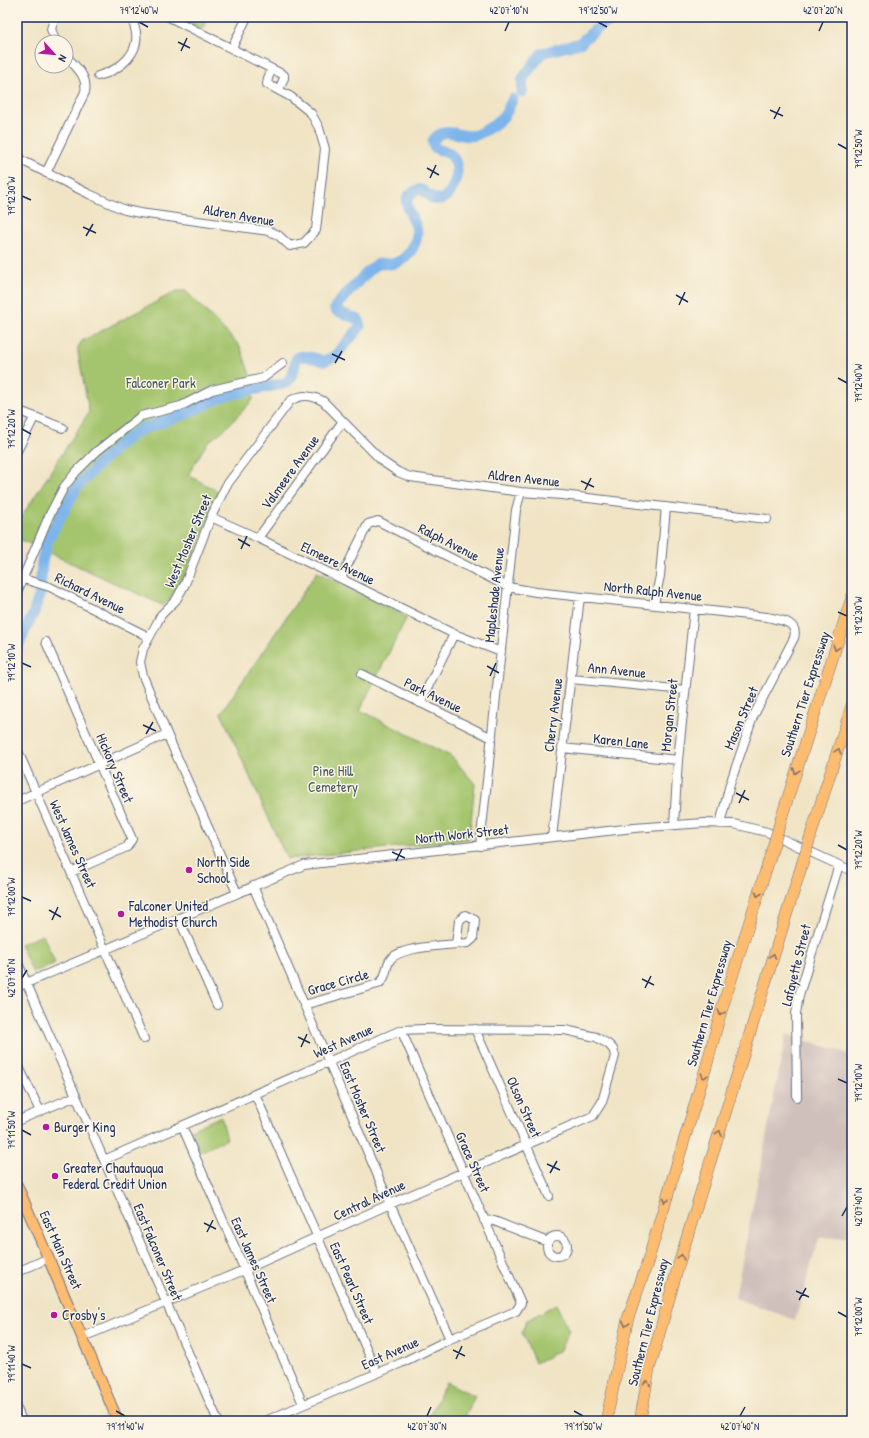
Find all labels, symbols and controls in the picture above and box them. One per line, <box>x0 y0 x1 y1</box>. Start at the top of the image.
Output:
text: 79°12'40"W <box>120 4 159 17</box>
text: 42°07'10"N <box>490 4 528 17</box>
text: 79°12'50"W <box>579 4 618 17</box>
text: 42°07'20"N <box>803 4 843 17</box>
north arrow <box>34 34 74 74</box>
text: N <box>55 53 70 64</box>
text: 79°12'50"W <box>852 129 865 168</box>
text: 79°12'30"W <box>5 176 18 216</box>
street label: Aldren Avenue <box>202 199 277 230</box>
text: 79°12'40"W <box>852 363 865 402</box>
park label: Falconer Park <box>125 373 196 392</box>
text: 79°12'20"W <box>5 409 18 449</box>
street label: Valmeere Avenue <box>256 430 323 513</box>
street label: Aldren Avenue <box>487 464 561 491</box>
street label: West Mosher Street <box>159 491 216 590</box>
street label: Ralph Avenue <box>415 518 483 566</box>
street label: Elmeere Avenue <box>298 536 379 589</box>
street label: Mapleshade Avenue <box>479 546 509 644</box>
street label: Richard Avenue <box>52 567 129 618</box>
street label: North Ralph Avenue <box>603 576 703 606</box>
text: 79°12'30"W <box>852 596 865 636</box>
street label: Southern Tier Expressway <box>775 629 835 759</box>
text: 79°12'10"W <box>5 643 18 682</box>
one-way arrow <box>832 644 841 651</box>
street label: Ann Avenue <box>587 657 647 682</box>
street label: Park Avenue <box>401 672 466 717</box>
street label: Cherry Avenue <box>539 676 568 753</box>
street label: Morgan Street <box>655 677 683 752</box>
street label: Mason Street <box>719 683 762 752</box>
street label: Karen Lane <box>592 728 650 753</box>
street label: Hickory Street <box>91 730 139 806</box>
one-way arrow <box>833 747 842 754</box>
park label: Pine Hill Cemetery <box>308 761 358 797</box>
one-way arrow <box>792 768 801 775</box>
street label: West James Street <box>46 797 101 891</box>
street label: North Work Street <box>414 819 510 848</box>
text: 79°12'20"W <box>852 830 865 870</box>
place label: North Side School <box>197 852 250 887</box>
marker: North Side School <box>184 865 194 875</box>
text: 79°12'00"W <box>5 877 18 917</box>
one-way arrow <box>754 891 763 898</box>
place label: Falconer United Methodist Church <box>128 896 217 931</box>
marker: Falconer United Methodist Church <box>116 909 126 919</box>
street label: Lafayette Street <box>776 922 816 1008</box>
street label: Southern Tier Expressway <box>681 937 737 1069</box>
one-way arrow <box>769 953 777 960</box>
text: 42°07'10"N <box>5 959 18 997</box>
street label: Grace Circle <box>305 964 371 999</box>
one-way arrow <box>717 1009 726 1016</box>
street label: West Avenue <box>310 1019 376 1062</box>
street label: East Mosher Street <box>336 1058 391 1155</box>
text: 79°12'10"W <box>852 1063 865 1102</box>
one-way arrow <box>700 1072 709 1079</box>
street label: Olson Street <box>503 1073 546 1140</box>
text: 79°11'50"W <box>5 1110 18 1149</box>
place label: Burger King <box>54 1117 116 1137</box>
marker: Burger King <box>41 1122 51 1132</box>
street label: Grace Street <box>452 1129 495 1195</box>
one-way arrow <box>715 1130 723 1137</box>
place label: Greater Chautauqua Federal Credit Union <box>62 1158 167 1193</box>
marker: Greater Chautauqua Federal Credit Union <box>50 1171 60 1181</box>
street label: Central Avenue <box>330 1174 408 1225</box>
text: 42°07'40"N <box>852 1188 865 1226</box>
one-way arrow <box>661 1196 670 1203</box>
street label: East Falconer Street <box>129 1200 188 1303</box>
street label: East Main Street <box>36 1207 87 1292</box>
street label: East James Street <box>227 1214 282 1306</box>
street label: East Pearl Street <box>326 1239 379 1327</box>
one-way arrow <box>676 1254 685 1261</box>
street label: Southern Tier Expressway <box>622 1256 674 1388</box>
text: 79°12'00"W <box>852 1297 865 1337</box>
place label: Crosby's <box>62 1305 105 1325</box>
marker: Crosby's <box>49 1310 59 1320</box>
one-way arrow <box>623 1321 631 1327</box>
street label: East Avenue <box>358 1331 422 1374</box>
text: 79°11'40"W <box>5 1345 18 1383</box>
one-way arrow <box>642 1380 651 1386</box>
text: 79°11'40"W <box>106 1420 144 1433</box>
text: 42°07'30"N <box>407 1420 447 1433</box>
text: 79°11'50"W <box>564 1420 603 1433</box>
text: 42°07'40"N <box>721 1420 759 1433</box>

